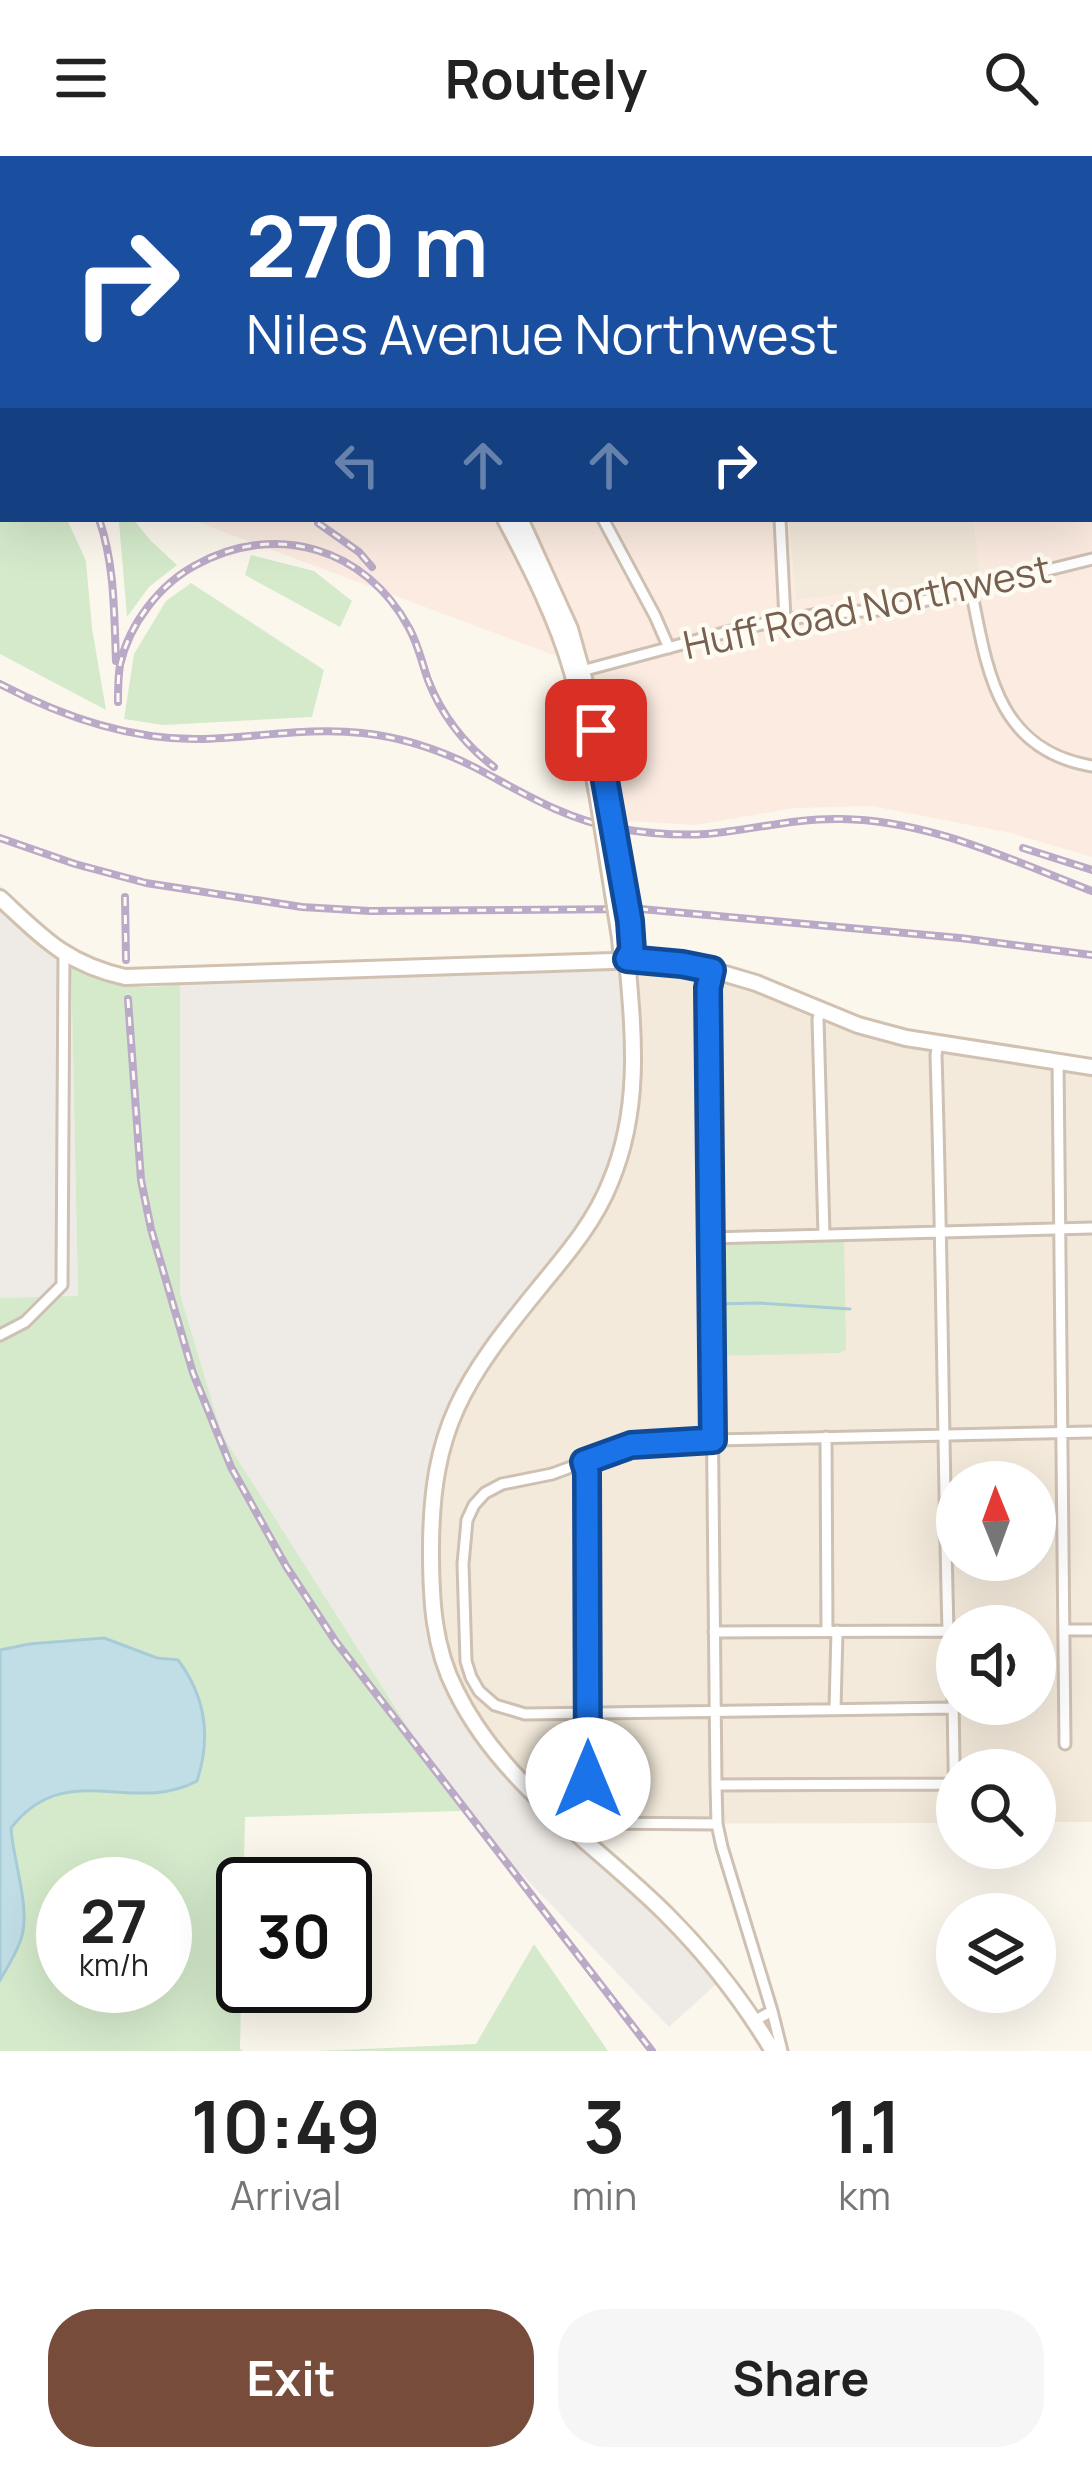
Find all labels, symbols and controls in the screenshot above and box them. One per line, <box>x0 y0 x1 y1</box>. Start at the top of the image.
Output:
text: Routely <box>445 41 647 115</box>
icon: menu <box>48 45 114 111</box>
icon: search <box>978 45 1044 111</box>
text: 270 m <box>246 187 488 302</box>
icon: right <box>48 204 204 360</box>
text: Niles Avenue Northwest <box>246 296 839 370</box>
icon: left <box>324 432 390 498</box>
icon: ahead <box>450 432 516 498</box>
icon: ahead <box>576 432 642 498</box>
icon: right <box>702 432 768 498</box>
street label: Huff Road Northwest <box>678 541 1056 671</box>
pin <box>545 679 647 781</box>
icon: arrive <box>563 697 629 763</box>
north arrow <box>936 1461 1056 1581</box>
map controls <box>936 1461 1056 2013</box>
button: sound <box>936 1605 1056 1725</box>
position arrow <box>525 1717 651 1843</box>
button: search <box>936 1749 1056 1869</box>
speed limit sign: 30 <box>216 1857 372 2013</box>
text: 27 <box>80 1879 148 1961</box>
button: layers <box>936 1893 1056 2013</box>
text: km/h <box>79 1944 149 1985</box>
text: 10:49 <box>191 2076 381 2175</box>
text: 3 <box>584 2076 625 2175</box>
text: 1.1 <box>828 2076 901 2175</box>
text: Arrival <box>230 2168 342 2222</box>
text: min <box>572 2168 637 2222</box>
text: km <box>838 2168 891 2222</box>
button: Exit <box>48 2309 534 2447</box>
button: Share <box>558 2309 1044 2447</box>

